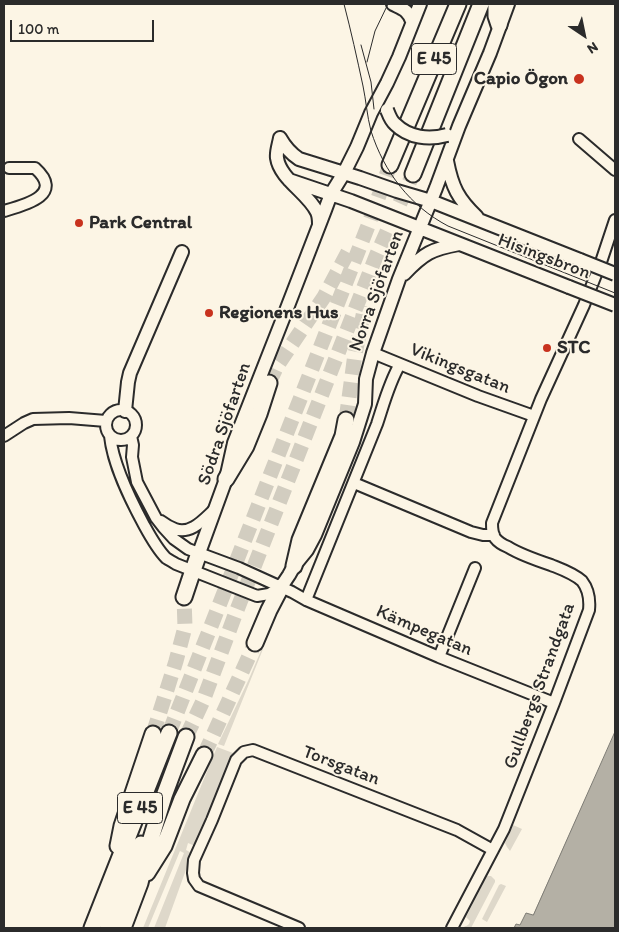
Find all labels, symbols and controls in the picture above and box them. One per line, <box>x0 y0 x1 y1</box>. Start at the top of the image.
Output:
scale bar <box>12 10 156 42</box>
north arrow <box>559 10 609 60</box>
text: 100 m <box>18 20 59 38</box>
text: N <box>584 38 601 58</box>
road number: E 45 <box>412 44 456 74</box>
place label: Capio Ögon <box>474 68 568 90</box>
marker: Capio Ögon <box>572 72 586 86</box>
place label: Park Central <box>89 212 192 234</box>
marker: Park Central <box>73 217 85 229</box>
street label: Norra Sjöfarten <box>345 227 409 355</box>
street label: Hisingsbron <box>494 229 594 285</box>
place label: Regionens Hus <box>219 302 338 324</box>
marker: Regionens Hus <box>203 307 215 319</box>
place label: STC <box>557 337 591 359</box>
street label: Vikingsgatan <box>406 339 514 399</box>
marker: STC <box>541 342 553 354</box>
street label: Södra Sjöfarten <box>193 360 257 488</box>
street label: Kämpegatan <box>372 600 476 662</box>
street label: Gullbergs Strandgata <box>499 600 581 772</box>
street label: Torsgatan <box>299 741 383 791</box>
road number: E 45 <box>118 792 162 824</box>

